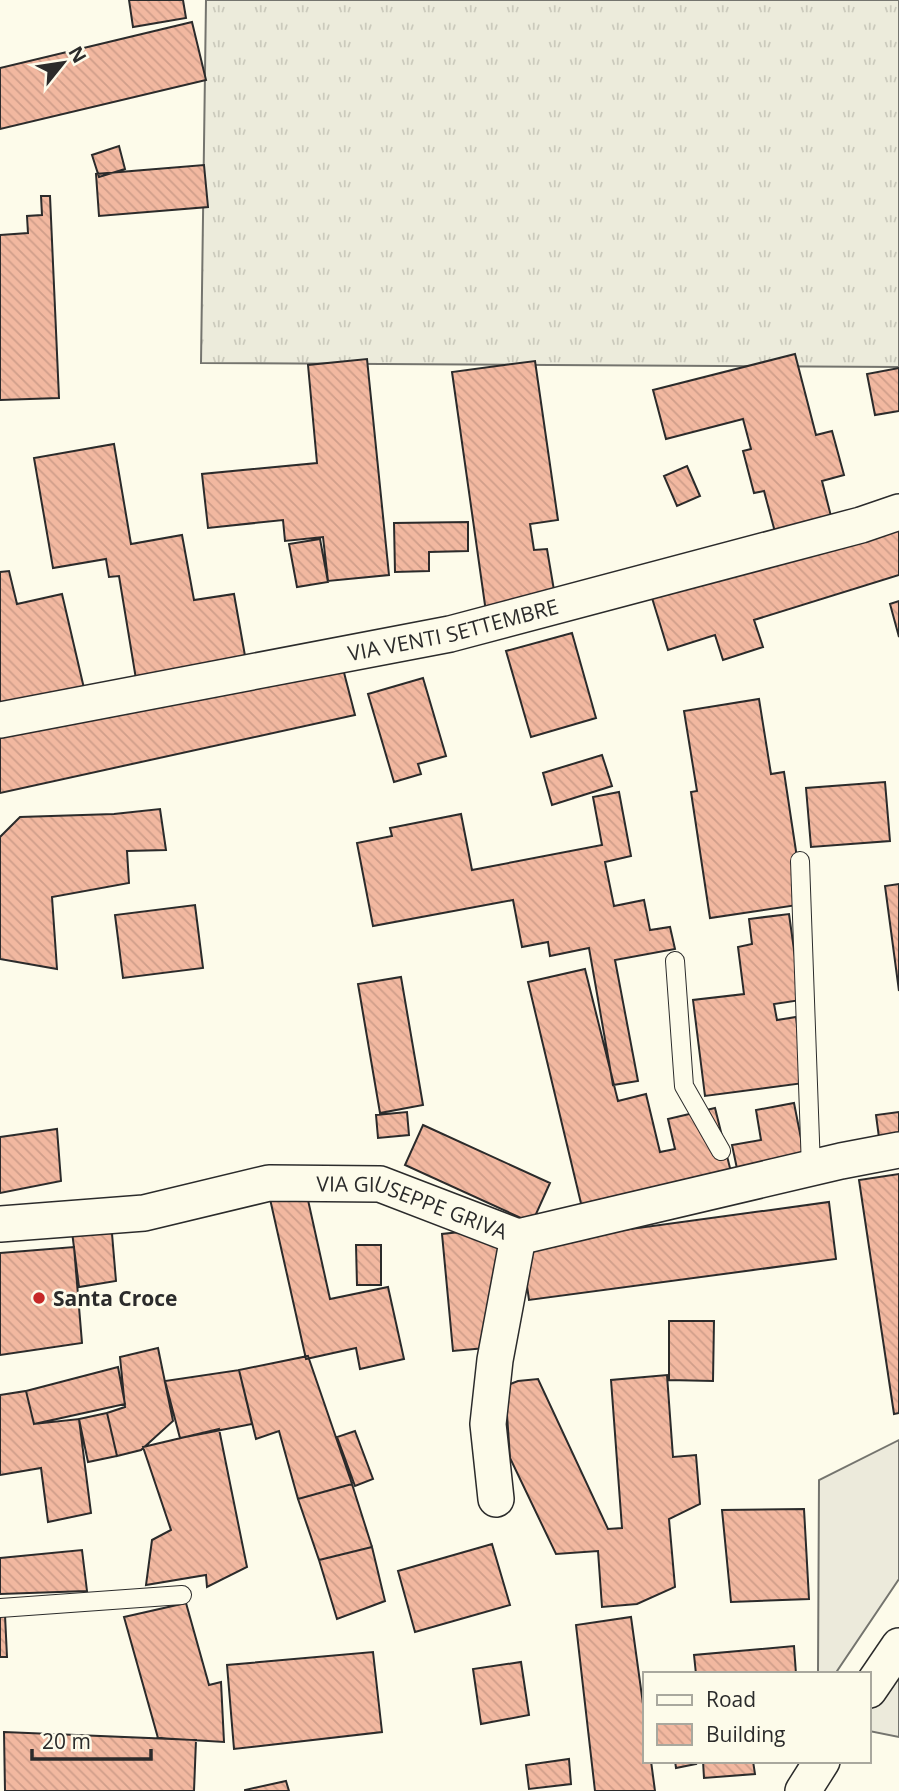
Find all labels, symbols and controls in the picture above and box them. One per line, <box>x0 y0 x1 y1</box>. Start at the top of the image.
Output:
north arrow <box>28 28 98 98</box>
text: N <box>63 41 93 68</box>
street label: VIA VENTI SETTEMBRE <box>345 592 561 667</box>
street label: VIA GIUSEPPE GRIVA <box>316 1169 512 1246</box>
place label: Santa Croce <box>53 1284 177 1312</box>
marker: Santa Croce <box>31 1290 47 1306</box>
legend <box>643 1672 871 1763</box>
text: Road <box>706 1685 756 1713</box>
scale bar <box>32 1718 150 1762</box>
text: Building <box>706 1720 785 1748</box>
text: 20 m <box>42 1727 91 1755</box>

